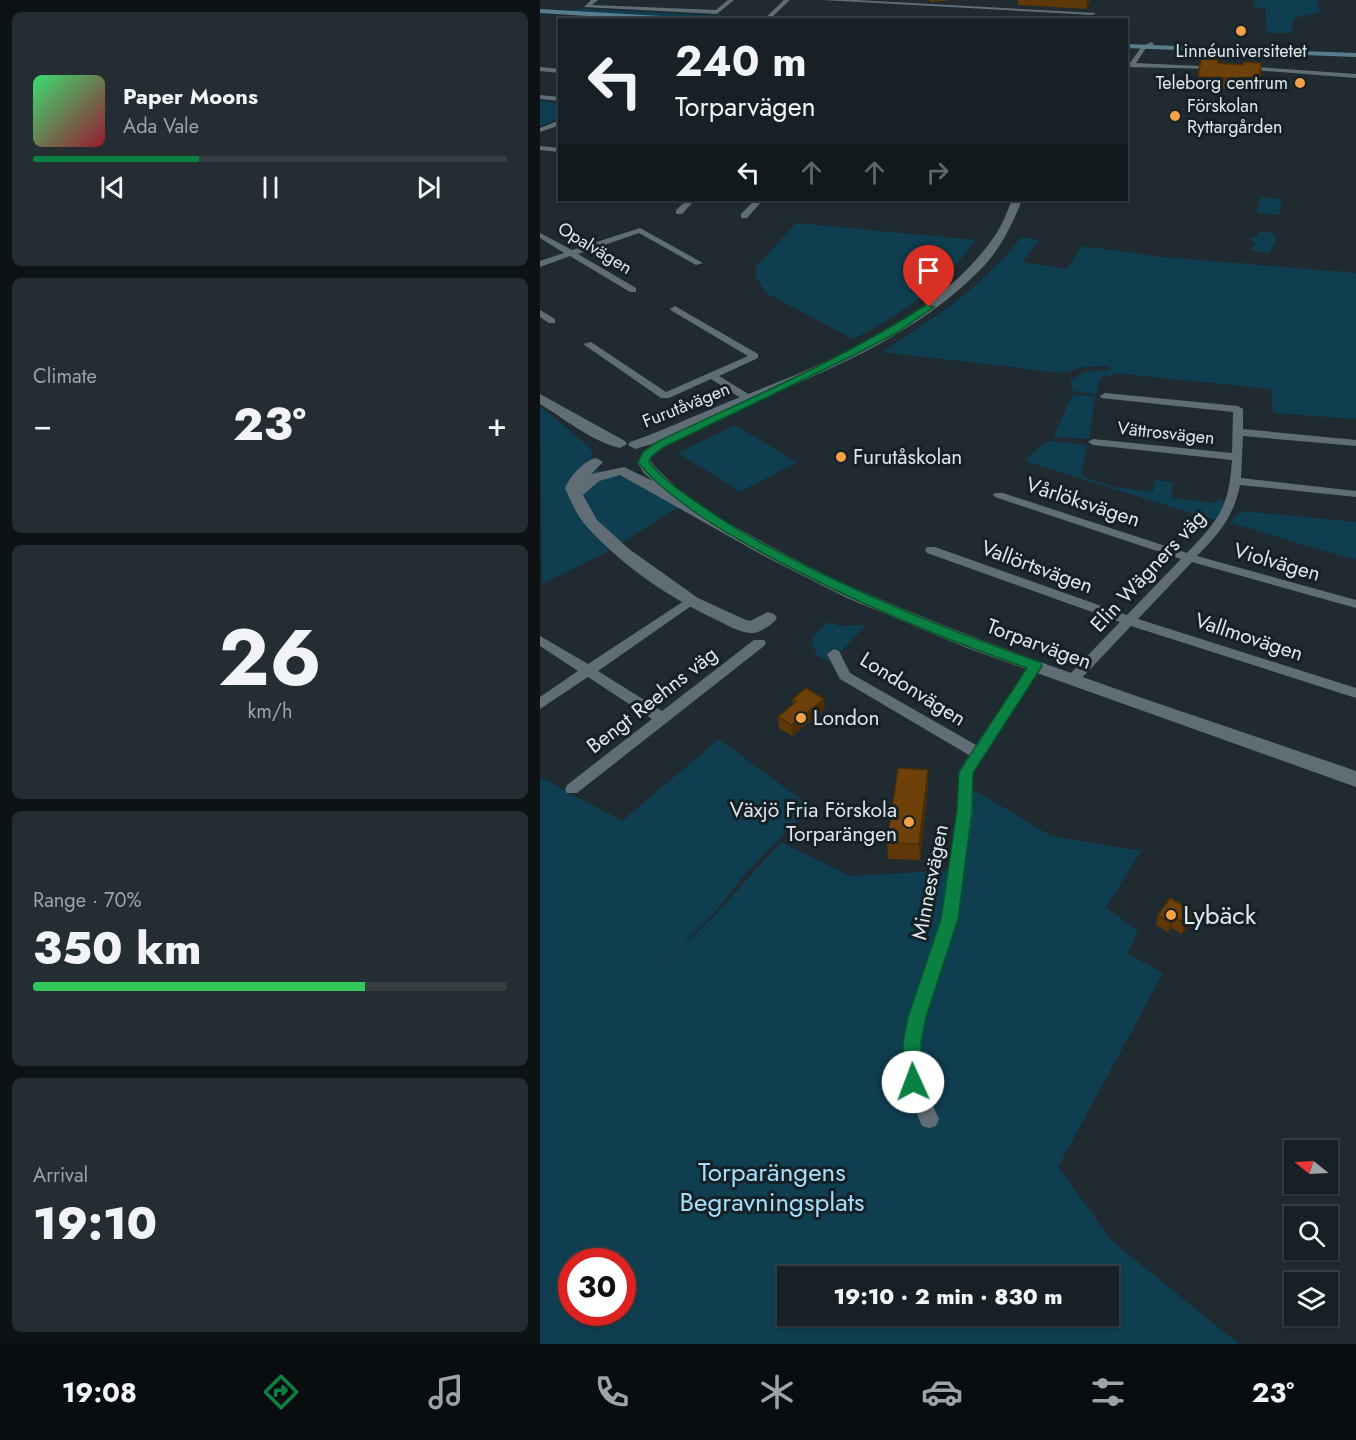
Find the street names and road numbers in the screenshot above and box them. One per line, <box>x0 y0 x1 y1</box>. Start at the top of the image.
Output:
street label: Opalvägen <box>553 216 637 280</box>
street label: Furutåvägen <box>638 376 734 434</box>
street label: Vättrosvägen <box>1116 415 1216 451</box>
street label: Vårlöksvägen <box>1022 469 1144 535</box>
street label: Elin Wägners väg <box>1083 503 1213 639</box>
street label: Vallörtsvägen <box>977 533 1097 601</box>
street label: Violvägen <box>1230 535 1324 589</box>
street label: Vallmovägen <box>1191 605 1307 669</box>
street label: Torparvägen <box>982 611 1096 677</box>
street label: Bengt Reehns väg <box>580 639 724 761</box>
street label: Londonvägen <box>854 645 972 733</box>
street label: Minnesvägen <box>904 822 956 942</box>

